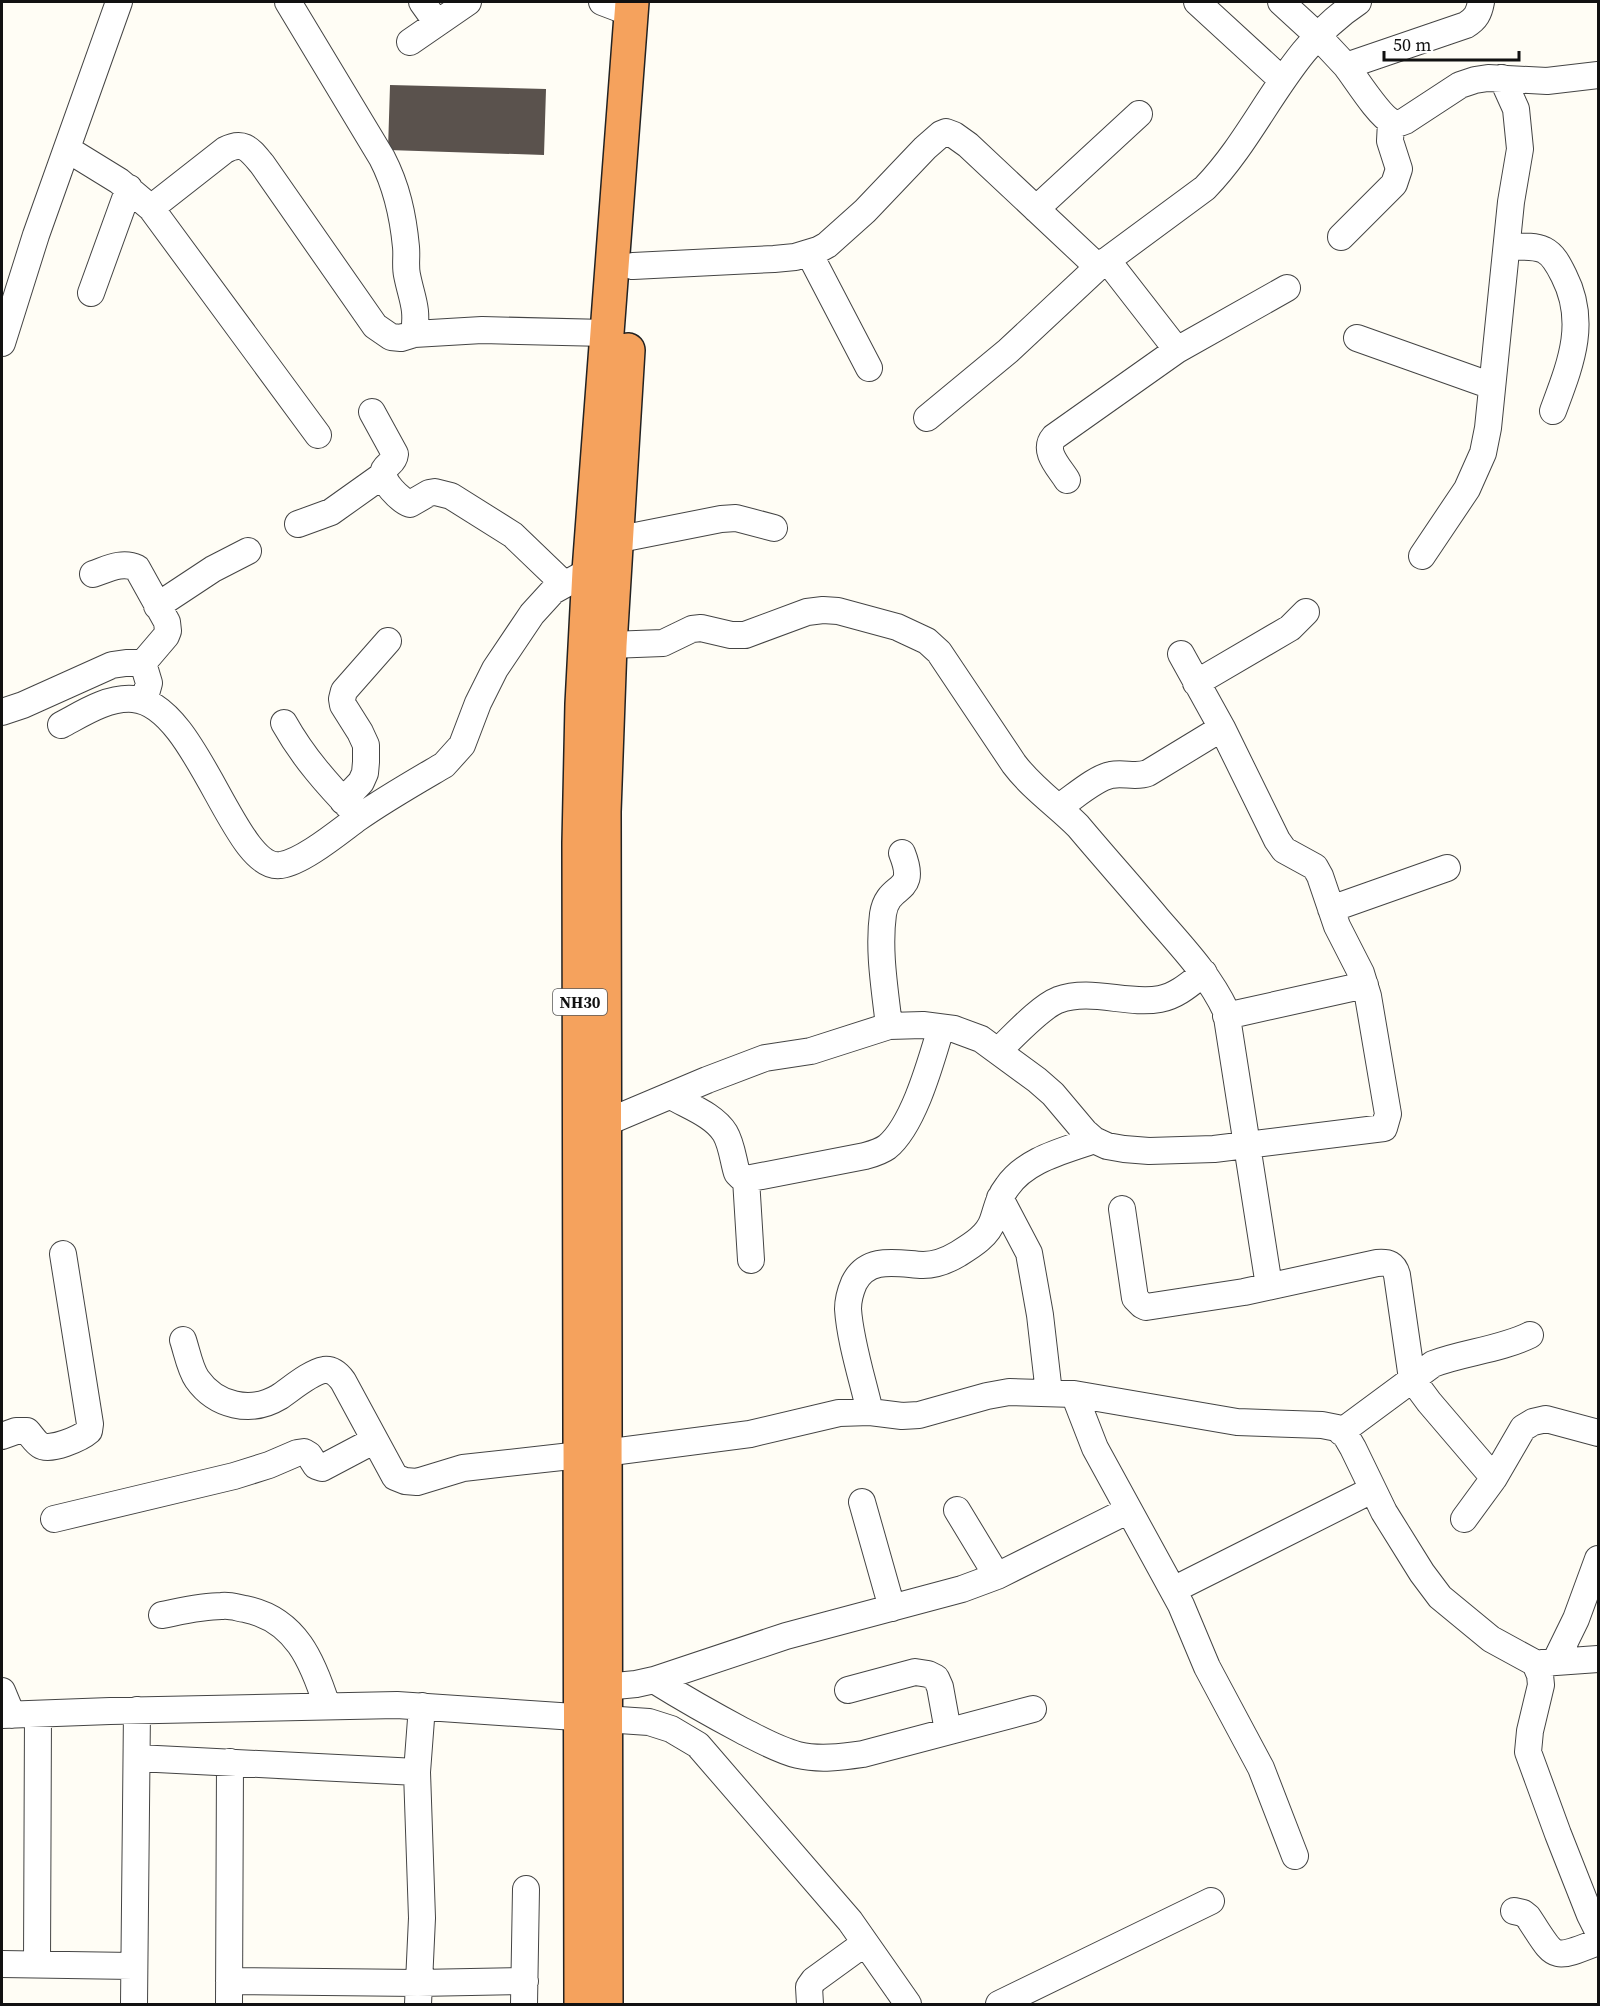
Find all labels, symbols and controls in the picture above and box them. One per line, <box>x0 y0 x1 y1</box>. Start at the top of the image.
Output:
scale bar <box>1384 24 1519 62</box>
text: 50 m <box>1393 32 1431 57</box>
road number: NH30 <box>553 989 607 1015</box>

